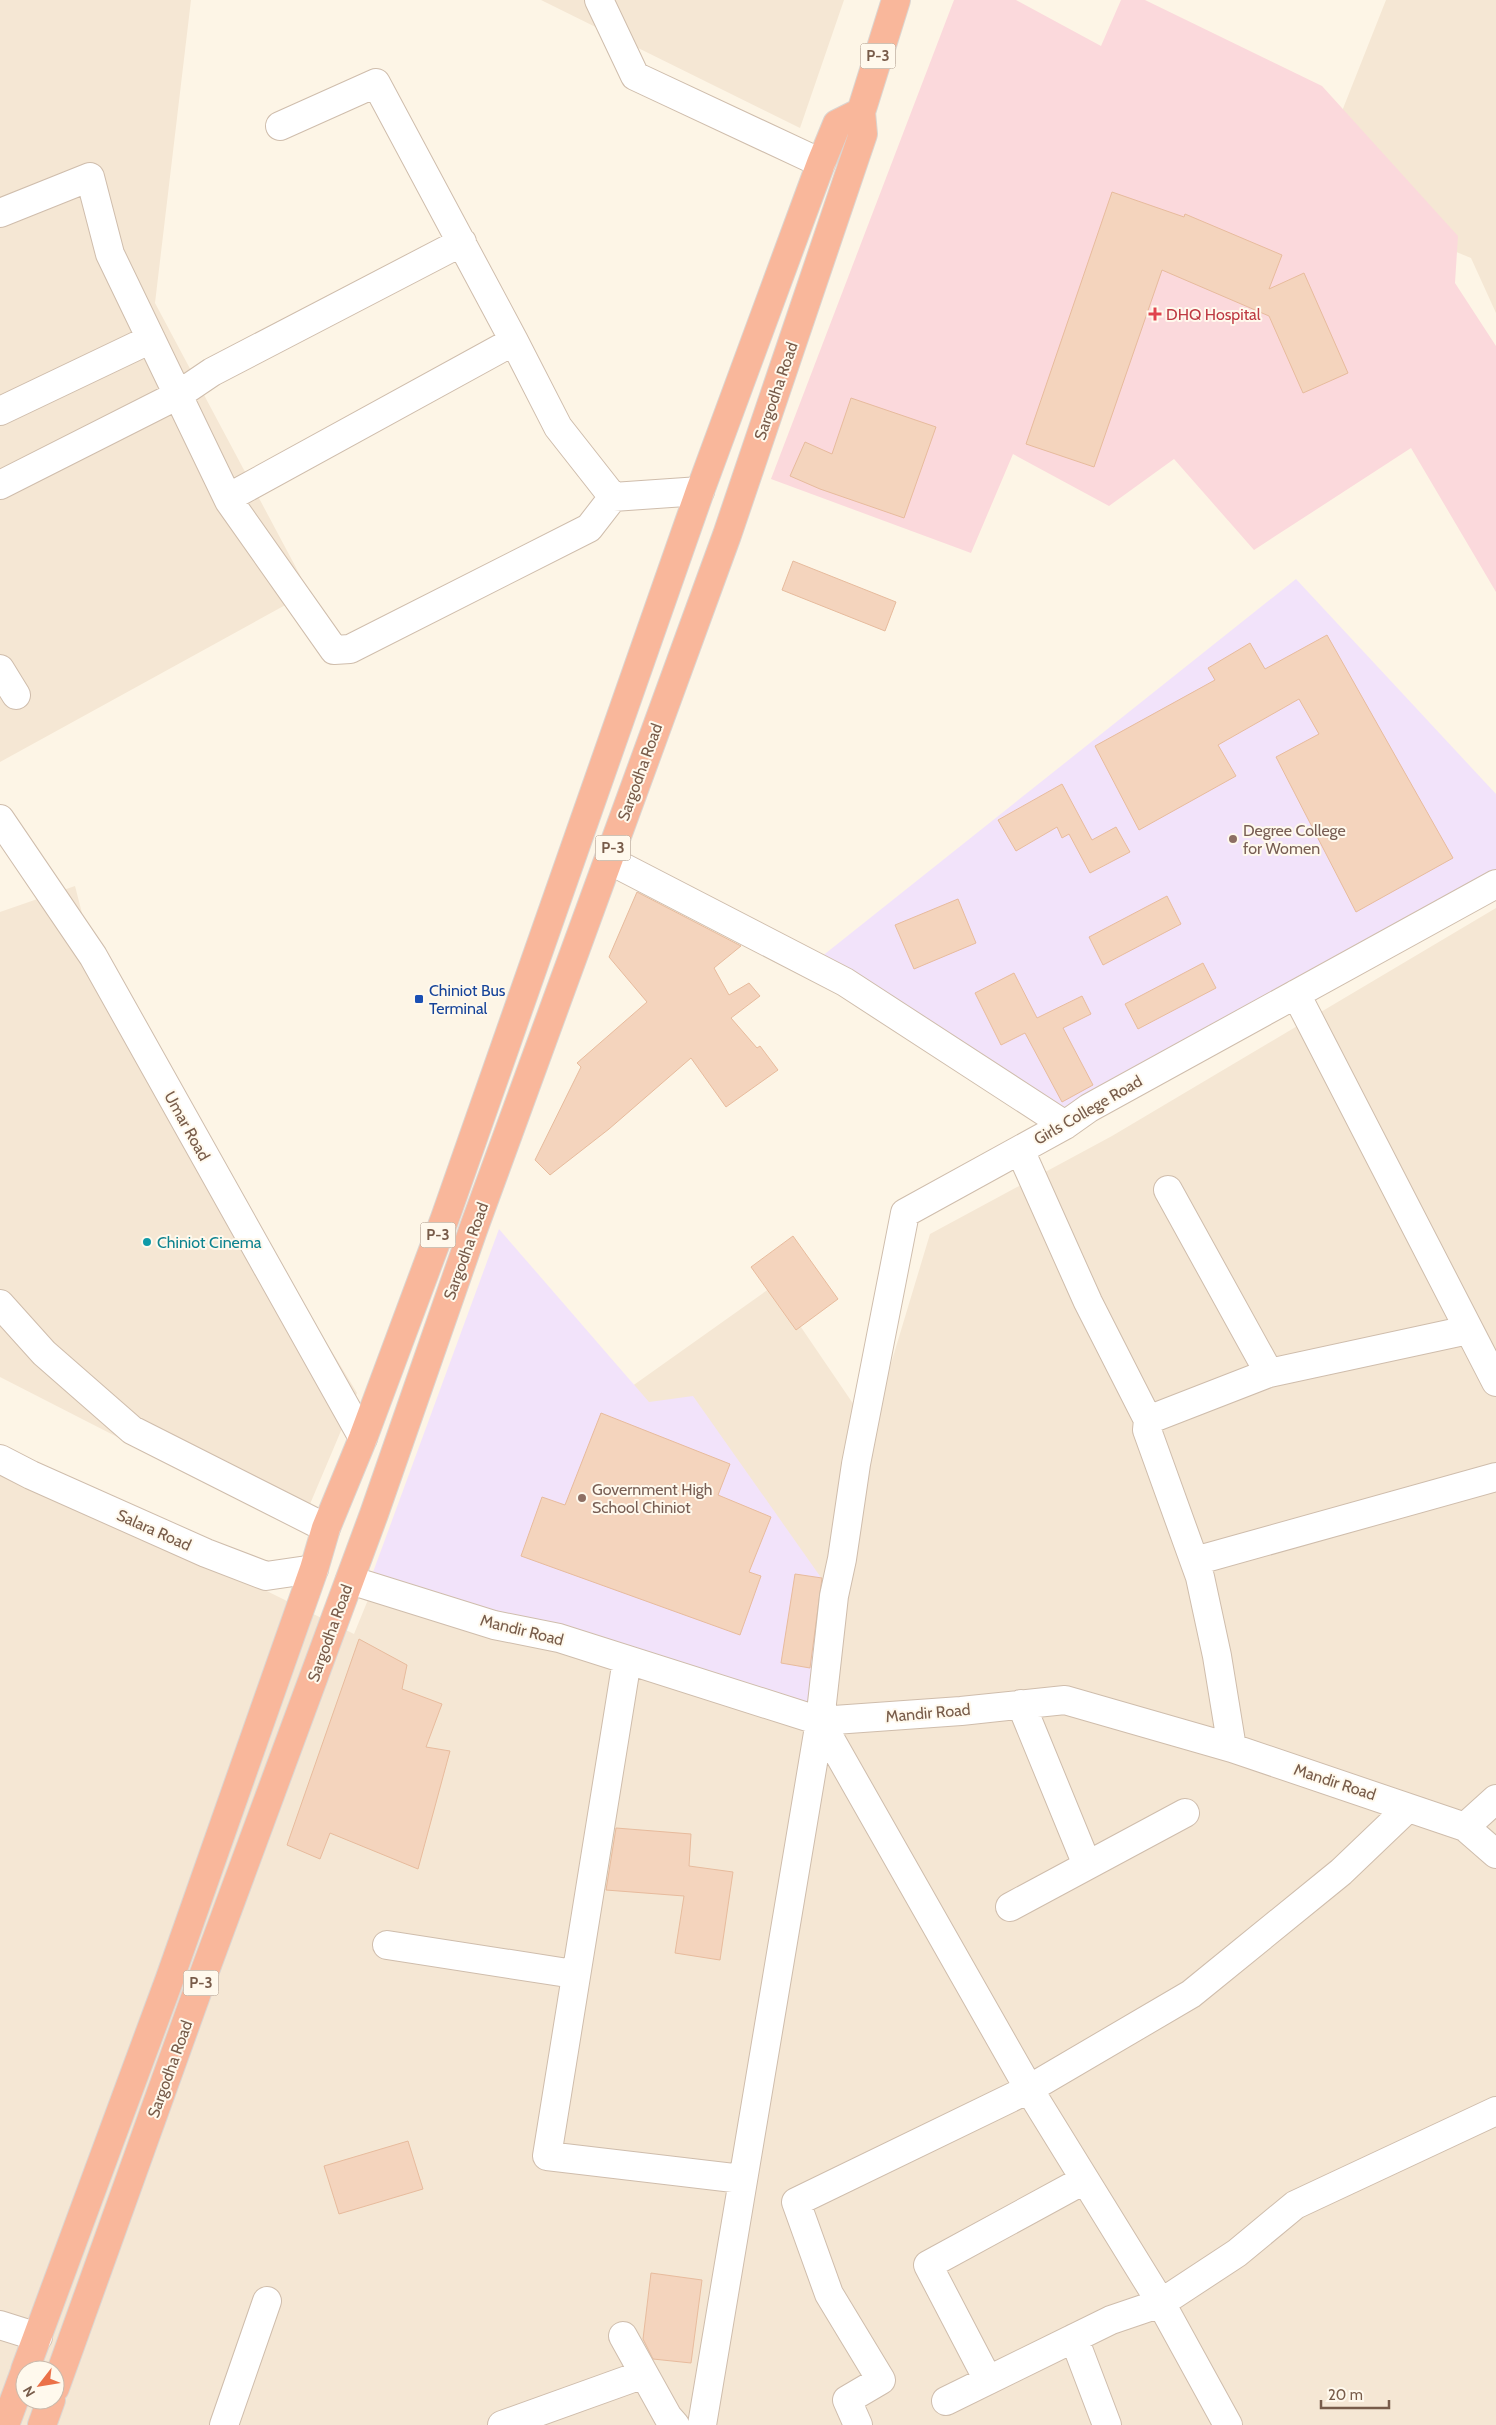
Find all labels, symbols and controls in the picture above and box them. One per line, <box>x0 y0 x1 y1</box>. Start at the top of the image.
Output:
road number: P-3 <box>860 44 896 68</box>
place label: DHQ Hospital <box>1166 305 1261 324</box>
marker: DHQ Hospital <box>1148 307 1162 321</box>
street label: Sargodha Road <box>750 340 802 442</box>
street label: Sargodha Road <box>614 721 666 823</box>
place label: Degree College for Women <box>1243 821 1346 858</box>
marker: Degree College for Women <box>1227 833 1239 845</box>
road number: P-3 <box>596 836 630 860</box>
place label: Chiniot Bus Terminal <box>429 981 506 1018</box>
marker: Chiniot Bus Terminal <box>413 993 425 1005</box>
street label: Girls College Road <box>1031 1071 1145 1149</box>
street label: Umar Road <box>160 1088 214 1164</box>
street label: Sargodha Road <box>440 1200 492 1302</box>
road number: P-3 <box>420 1222 456 1248</box>
place label: Chiniot Cinema <box>157 1233 262 1252</box>
marker: Chiniot Cinema <box>141 1236 153 1248</box>
place label: Government High School Chiniot <box>592 1480 712 1517</box>
marker: Government High School Chiniot <box>576 1492 588 1504</box>
street label: Salara Road <box>114 1505 194 1555</box>
street label: Sargodha Road <box>304 1582 356 1684</box>
street label: Mandir Road <box>478 1610 566 1650</box>
street label: Mandir Road <box>885 1700 971 1726</box>
street label: Mandir Road <box>1292 1760 1378 1804</box>
road number: P-3 <box>184 1970 218 1996</box>
street label: Sargodha Road <box>144 2018 196 2120</box>
north arrow <box>15 2360 65 2410</box>
scale bar <box>1321 2378 1388 2410</box>
text: N <box>19 2383 39 2401</box>
text: 20 m <box>1328 2386 1363 2404</box>

